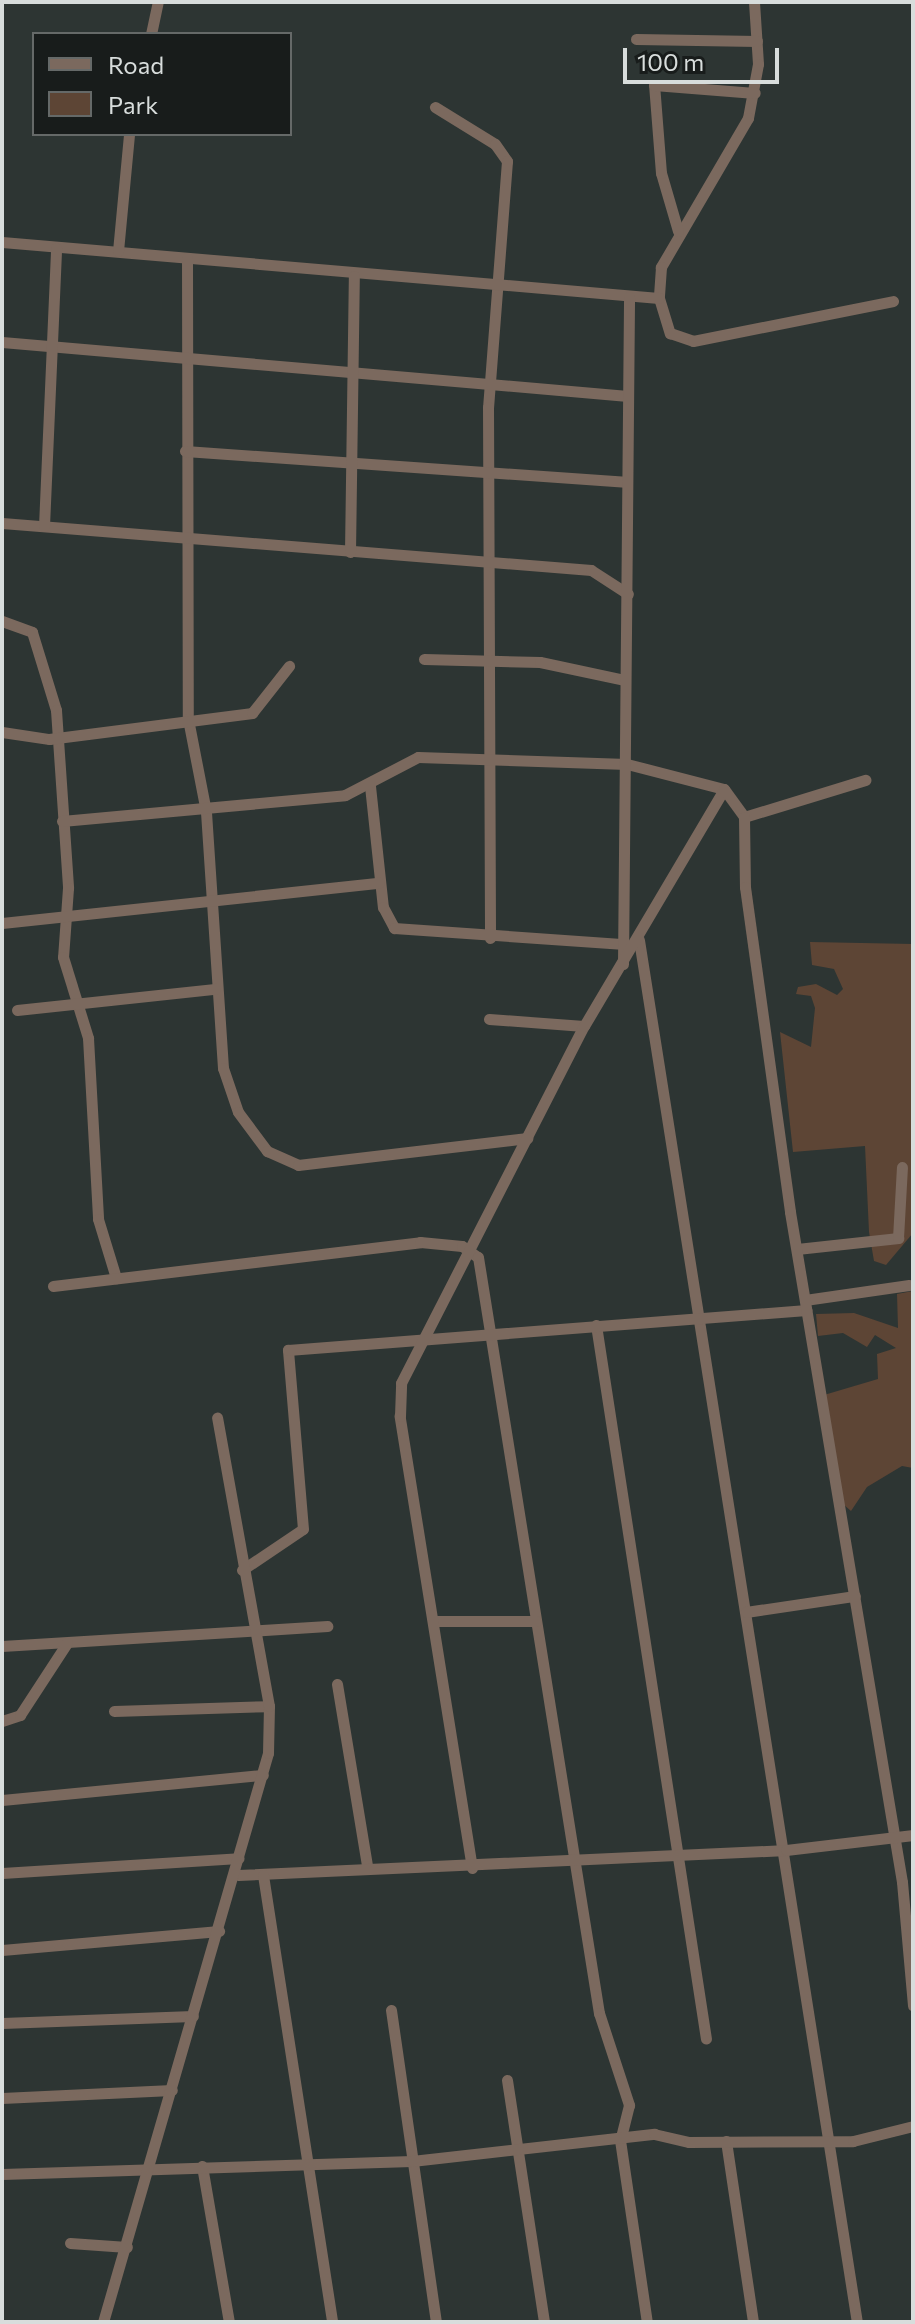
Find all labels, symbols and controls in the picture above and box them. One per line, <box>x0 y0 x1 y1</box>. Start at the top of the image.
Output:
legend <box>32 32 292 136</box>
scale bar <box>627 32 783 82</box>
text: 100 m <box>637 47 704 76</box>
text: Road <box>108 50 164 79</box>
text: Park <box>108 90 158 119</box>

